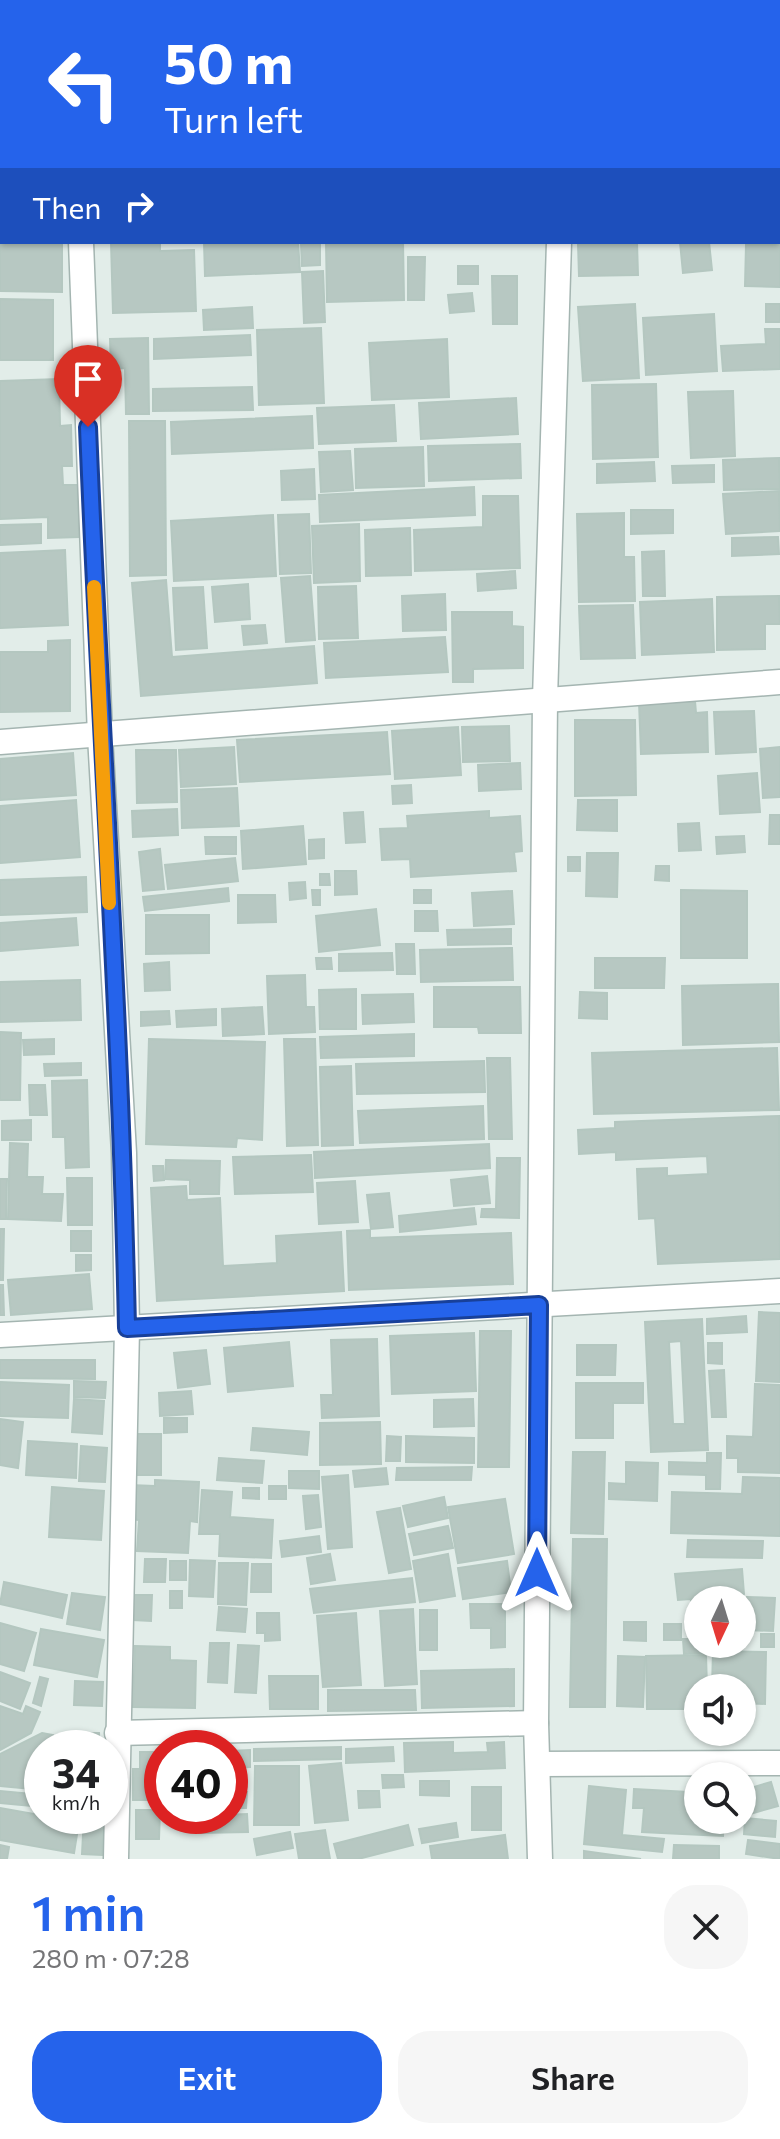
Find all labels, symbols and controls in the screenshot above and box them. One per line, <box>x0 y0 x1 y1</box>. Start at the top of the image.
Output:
text: 50 m <box>164 27 293 96</box>
icon: left <box>32 32 136 136</box>
text: Turn left <box>164 96 303 140</box>
icon: right <box>117 184 161 228</box>
text: Then <box>32 188 101 225</box>
pin <box>54 345 122 427</box>
icon: arrive <box>66 357 110 401</box>
position arrow <box>495 1531 579 1615</box>
north arrow <box>684 1586 756 1658</box>
map controls <box>684 1586 756 1834</box>
button: sound <box>684 1674 756 1746</box>
speed limit sign: 40 <box>144 1730 248 1834</box>
text: 34 <box>52 1747 100 1796</box>
button: search <box>684 1762 756 1834</box>
text: km/h <box>52 1790 100 1814</box>
text: 1 min <box>32 1882 145 1941</box>
button: close <box>664 1885 748 1969</box>
text: 280 m · 07:28 <box>32 1942 190 1973</box>
button: Exit <box>32 2031 382 2123</box>
button: Share <box>398 2031 748 2123</box>

